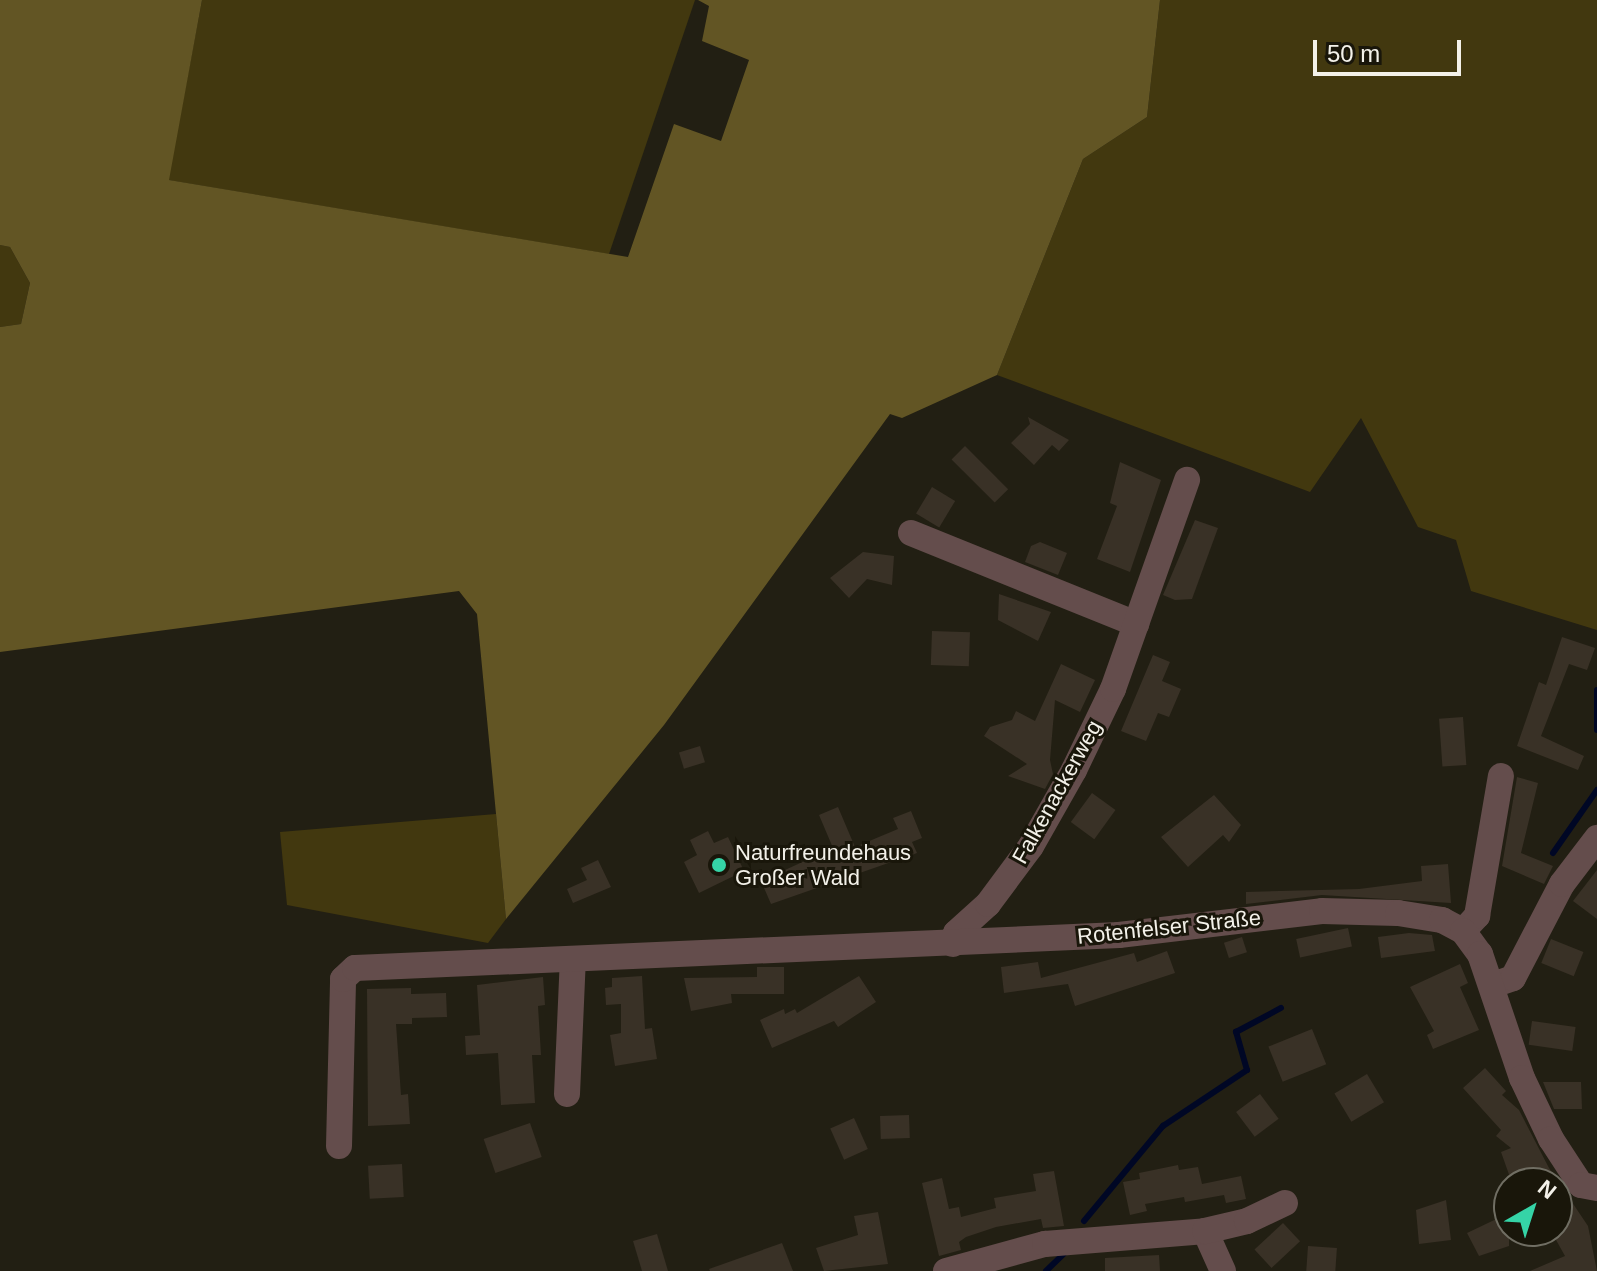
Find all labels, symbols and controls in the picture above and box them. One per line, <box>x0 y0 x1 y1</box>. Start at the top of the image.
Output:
scale bar <box>1317 24 1465 74</box>
text: 50 m <box>1327 40 1380 67</box>
street label: Falkenackerweg <box>1007 716 1107 868</box>
place label: Naturfreundehaus Großer Wald <box>735 839 911 890</box>
marker: Naturfreundehaus Großer Wald <box>710 856 728 874</box>
street label: Rotenfelser Straße <box>1076 904 1262 950</box>
north arrow <box>1493 1167 1573 1247</box>
text: N <box>1533 1175 1561 1204</box>

